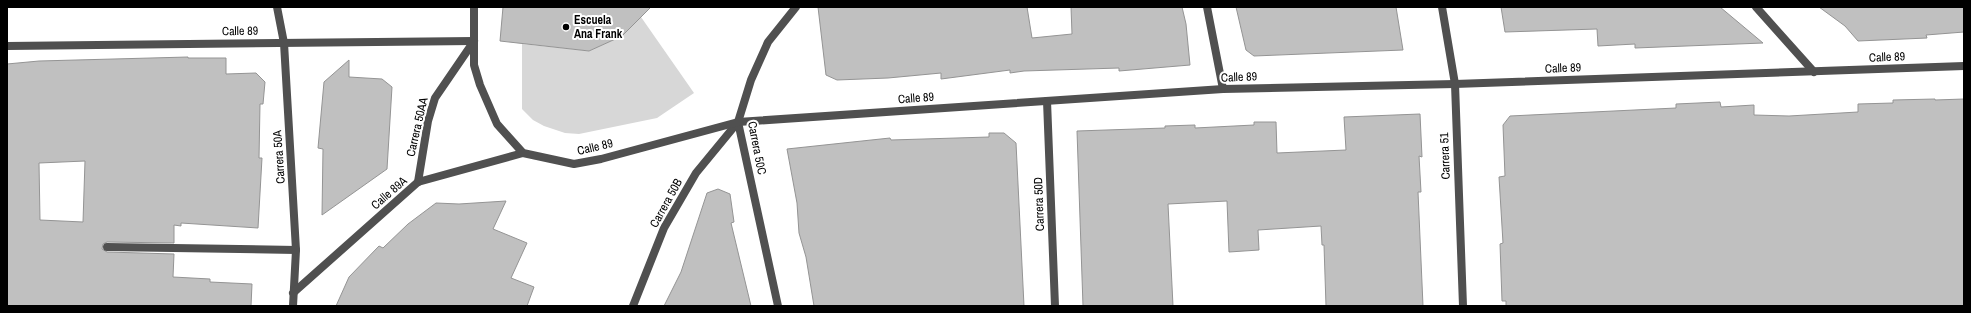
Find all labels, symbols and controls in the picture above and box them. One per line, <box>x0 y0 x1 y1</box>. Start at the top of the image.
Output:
place label: Escuela Ana Frank <box>574 12 623 42</box>
marker: Escuela Ana Frank <box>561 22 571 32</box>
street label: Calle 89 <box>222 23 258 39</box>
street label: Calle 89 <box>1869 48 1905 66</box>
street label: Calle 89 <box>1545 59 1581 77</box>
street label: Calle 89 <box>1221 68 1257 86</box>
street label: Calle 89 <box>897 89 935 107</box>
street label: Carrera 50AA <box>402 95 432 158</box>
street label: Carrera 50C <box>744 120 770 176</box>
street label: Carrera 50A <box>269 129 289 184</box>
street label: Carrera 51 <box>1436 132 1454 180</box>
street label: Calle 89 <box>576 135 614 159</box>
street label: Calle 89A <box>368 173 411 213</box>
street label: Carrera 50B <box>646 175 686 230</box>
street label: Carrera 50D <box>1030 177 1048 231</box>

